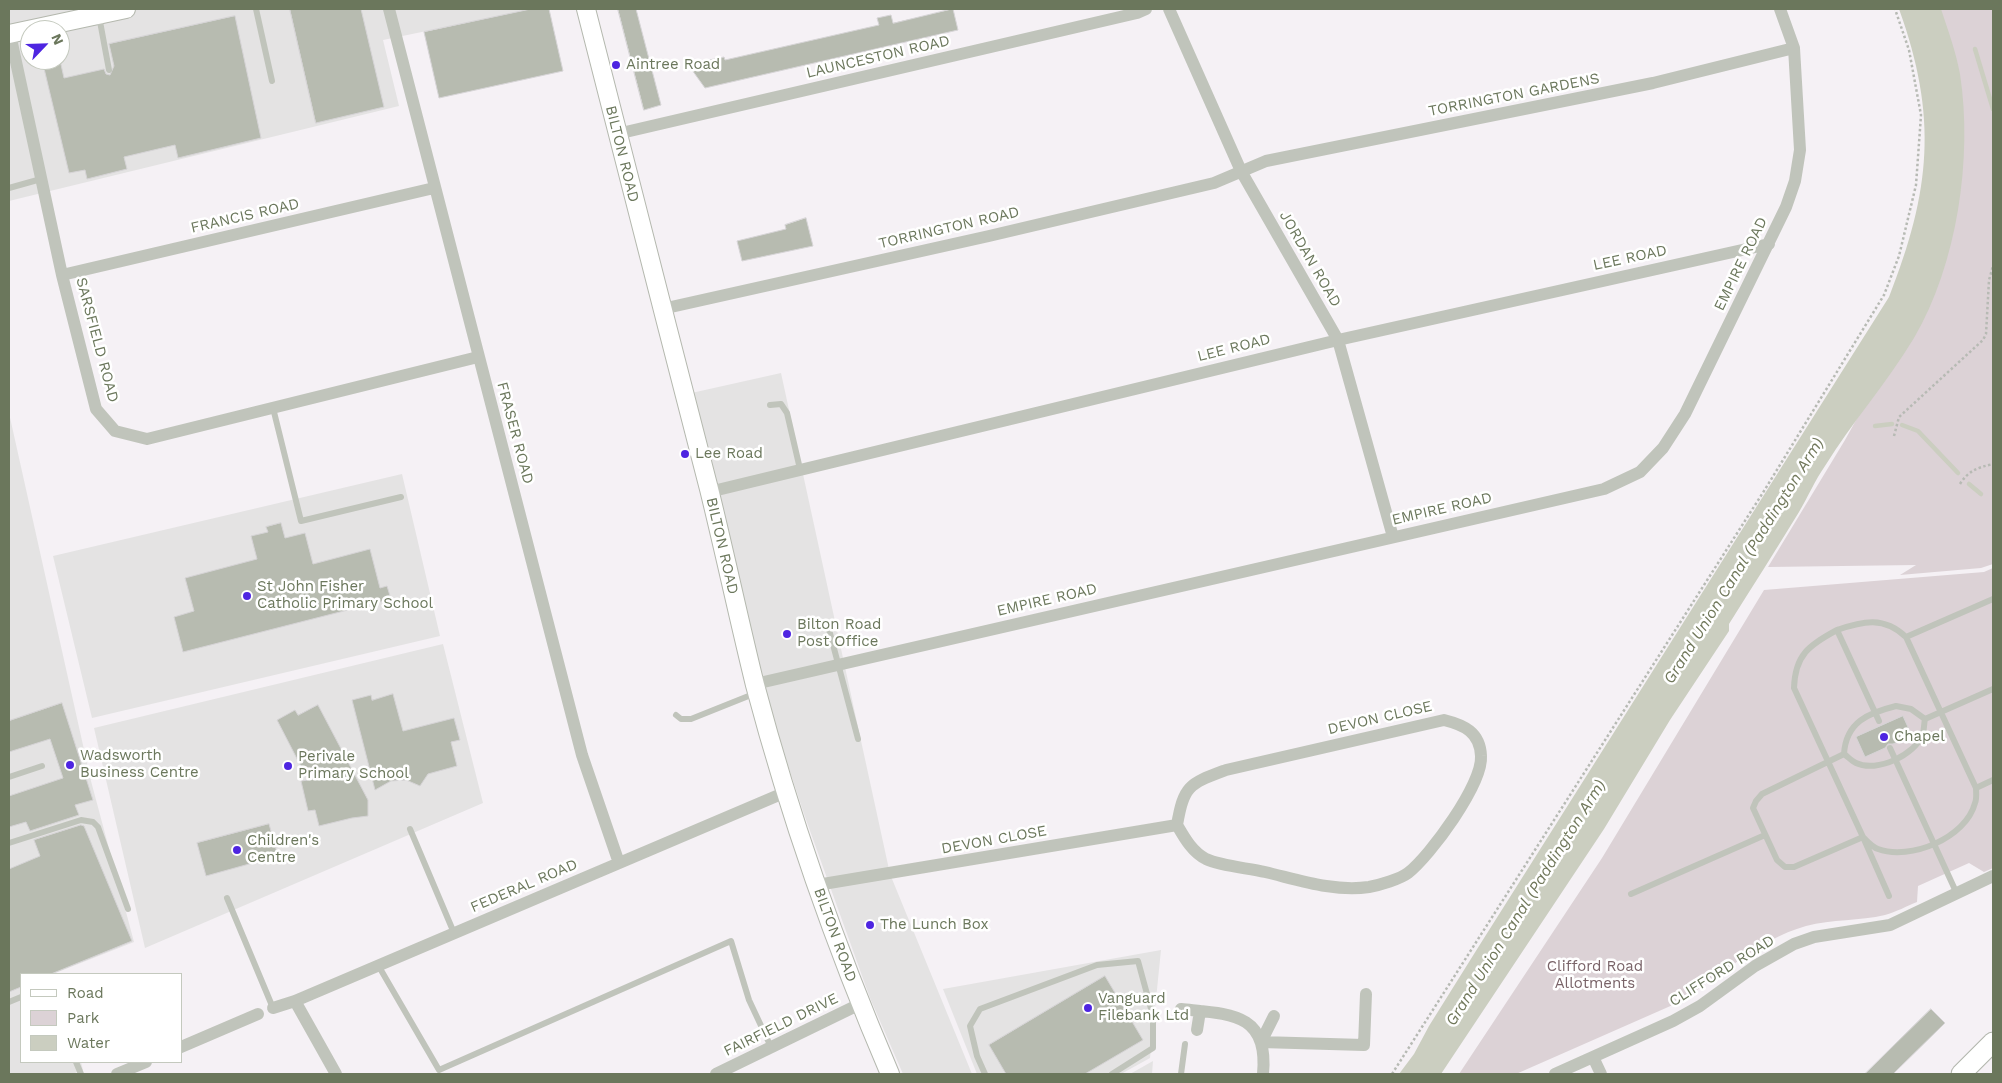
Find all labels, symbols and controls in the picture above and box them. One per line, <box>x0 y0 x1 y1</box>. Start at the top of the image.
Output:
north arrow <box>20 20 70 70</box>
text: N <box>48 31 67 47</box>
street label: LAUNCESTON ROAD <box>804 32 952 82</box>
place label: Aintree Road <box>626 56 720 74</box>
marker: Aintree Road <box>610 59 622 71</box>
street label: TORRINGTON GARDENS <box>1427 70 1601 120</box>
street label: BILTON ROAD <box>601 104 643 204</box>
street label: FRANCIS ROAD <box>189 195 301 237</box>
street label: TORRINGTON ROAD <box>877 203 1021 253</box>
street label: JORDAN ROAD <box>1275 208 1345 310</box>
street label: EMPIRE ROAD <box>1711 214 1771 314</box>
street label: LEE ROAD <box>1592 241 1668 275</box>
street label: SARSFIELD ROAD <box>72 276 122 404</box>
street label: LEE ROAD <box>1196 330 1272 366</box>
street label: FRASER ROAD <box>493 380 537 486</box>
water label: Grand Union Canal (Paddington Arm) <box>1660 434 1828 688</box>
place label: Lee Road <box>695 445 763 463</box>
marker: Lee Road <box>679 448 691 460</box>
street label: EMPIRE ROAD <box>1390 489 1494 529</box>
street label: BILTON ROAD <box>702 496 742 596</box>
place label: St John Fisher Catholic Primary School <box>257 578 433 613</box>
street label: EMPIRE ROAD <box>995 580 1099 620</box>
marker: St John Fisher Catholic Primary School <box>241 590 253 602</box>
place label: Bilton Road Post Office <box>797 616 881 651</box>
marker: Bilton Road Post Office <box>781 628 793 640</box>
street label: DEVON CLOSE <box>1326 697 1434 739</box>
place label: Chapel <box>1894 728 1945 746</box>
marker: Chapel <box>1878 731 1890 743</box>
place label: Wadsworth Business Centre <box>80 747 199 782</box>
place label: Perivale Primary School <box>298 748 409 783</box>
marker: Wadsworth Business Centre <box>64 759 76 771</box>
marker: Perivale Primary School <box>282 760 294 772</box>
water label: Grand Union Canal (Paddington Arm) <box>1442 776 1610 1030</box>
street label: DEVON CLOSE <box>940 822 1048 858</box>
place label: Children's Centre <box>247 832 319 867</box>
marker: Children's Centre <box>231 844 243 856</box>
street label: FEDERAL ROAD <box>468 855 580 917</box>
street label: BILTON ROAD <box>810 885 860 985</box>
place label: The Lunch Box <box>880 916 988 934</box>
marker: The Lunch Box <box>864 919 876 931</box>
street label: CLIFFORD ROAD <box>1666 931 1778 1011</box>
park label: Clifford Road Allotments <box>1547 958 1643 993</box>
legend <box>20 973 182 1063</box>
text: Road <box>67 984 104 1002</box>
street label: FAIRFIELD DRIVE <box>721 990 841 1060</box>
place label: Vanguard Filebank Ltd <box>1098 990 1189 1025</box>
marker: Vanguard Filebank Ltd <box>1082 1002 1094 1014</box>
text: Park <box>67 1009 99 1027</box>
text: Water <box>67 1034 110 1052</box>

